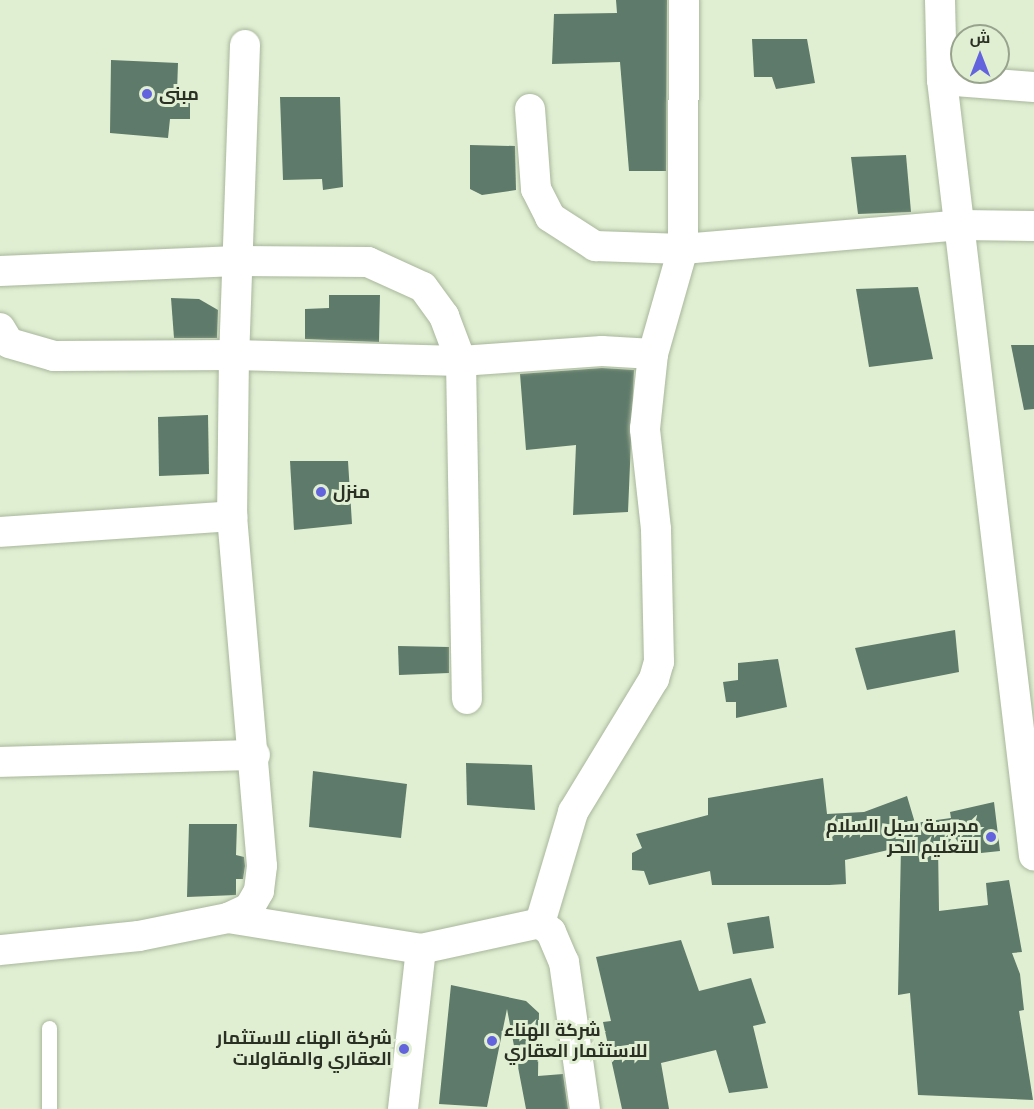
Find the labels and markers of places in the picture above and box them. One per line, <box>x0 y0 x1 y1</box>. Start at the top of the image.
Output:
place label: مبنى <box>159 83 199 105</box>
marker: مبنى <box>140 87 154 101</box>
place label: منزل <box>333 481 370 503</box>
marker: منزل <box>314 485 328 499</box>
place label: مدرسة سبل السلام للتعليم الحر <box>826 816 979 858</box>
marker: مدرسة سبل السلام للتعليم الحر <box>984 830 998 844</box>
place label: شركة الهناء للاستثمار العقاري <box>504 1020 647 1062</box>
place label: شركة الهناء للاستثمار العقاري والمقاولات <box>216 1028 392 1070</box>
marker: شركة الهناء للاستثمار العقاري <box>485 1034 499 1048</box>
marker: شركة الهناء للاستثمار العقاري والمقاولات <box>397 1042 411 1056</box>

